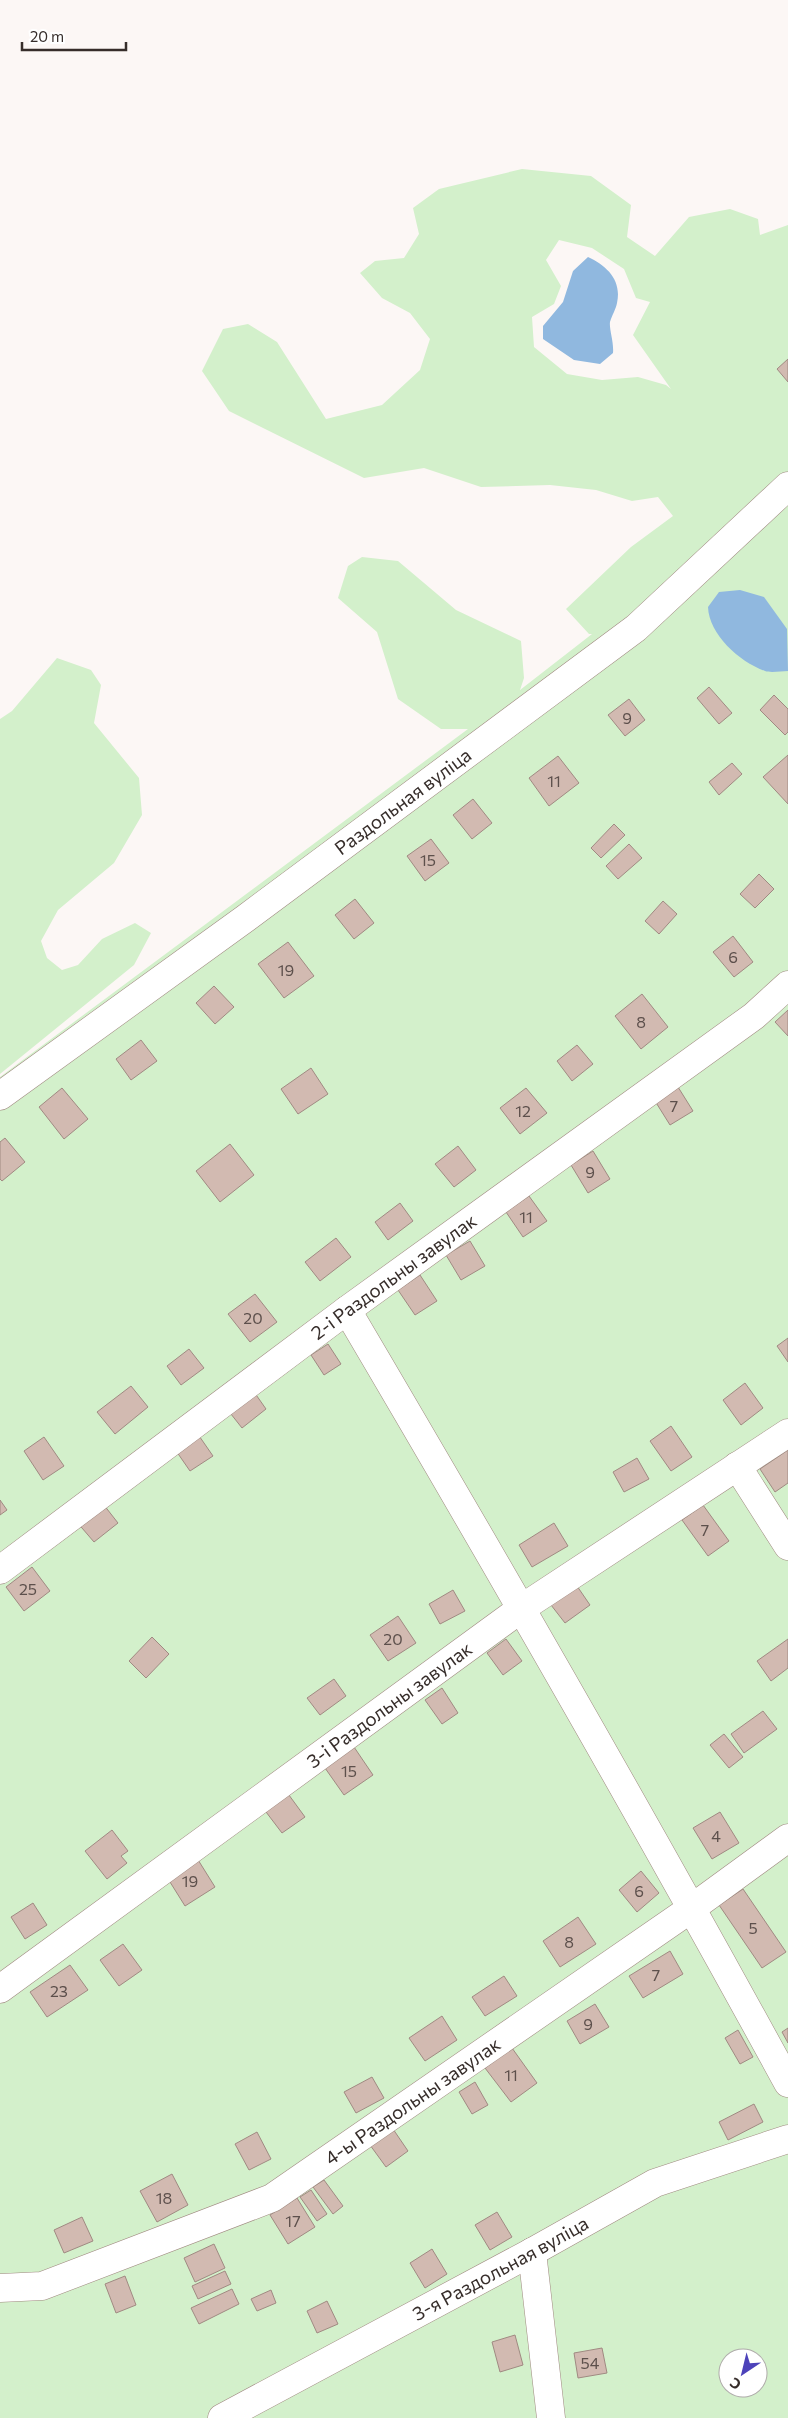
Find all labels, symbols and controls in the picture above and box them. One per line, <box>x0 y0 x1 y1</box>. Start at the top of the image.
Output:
scale bar <box>22 20 126 52</box>
text: 20 m <box>30 27 64 45</box>
house number: 9 <box>622 708 632 727</box>
street label: Раздольная вуліца <box>330 743 475 859</box>
house number: 11 <box>547 771 561 790</box>
house number: 15 <box>420 850 436 869</box>
house number: 6 <box>728 947 738 966</box>
house number: 19 <box>278 960 294 979</box>
house number: 8 <box>636 1012 646 1031</box>
house number: 7 <box>670 1096 678 1115</box>
house number: 12 <box>515 1101 531 1120</box>
house number: 9 <box>585 1162 595 1181</box>
house number: 11 <box>519 1207 533 1226</box>
street label: 2-і Раздольны завулак <box>306 1208 481 1344</box>
house number: 20 <box>243 1308 263 1327</box>
house number: 7 <box>701 1520 709 1539</box>
house number: 25 <box>19 1579 37 1598</box>
house number: 20 <box>383 1629 403 1648</box>
street label: 3-і Раздольны завулак <box>302 1636 476 1772</box>
house number: 15 <box>341 1761 357 1780</box>
house number: 4 <box>711 1826 721 1845</box>
house number: 19 <box>182 1871 198 1890</box>
house number: 6 <box>634 1881 644 1900</box>
house number: 5 <box>748 1918 758 1937</box>
house number: 8 <box>564 1932 574 1951</box>
house number: 7 <box>652 1965 660 1984</box>
house number: 23 <box>50 1981 68 2000</box>
house number: 9 <box>583 2014 593 2033</box>
street label: 4-ы Раздольны завулак <box>320 2032 504 2169</box>
house number: 11 <box>504 2065 518 2084</box>
house number: 18 <box>156 2188 172 2207</box>
house number: 17 <box>285 2211 301 2230</box>
street label: 3-я Раздольная вуліца <box>408 2211 592 2325</box>
north arrow <box>718 2348 768 2398</box>
house number: 54 <box>581 2353 600 2372</box>
text: С <box>726 2374 744 2394</box>

